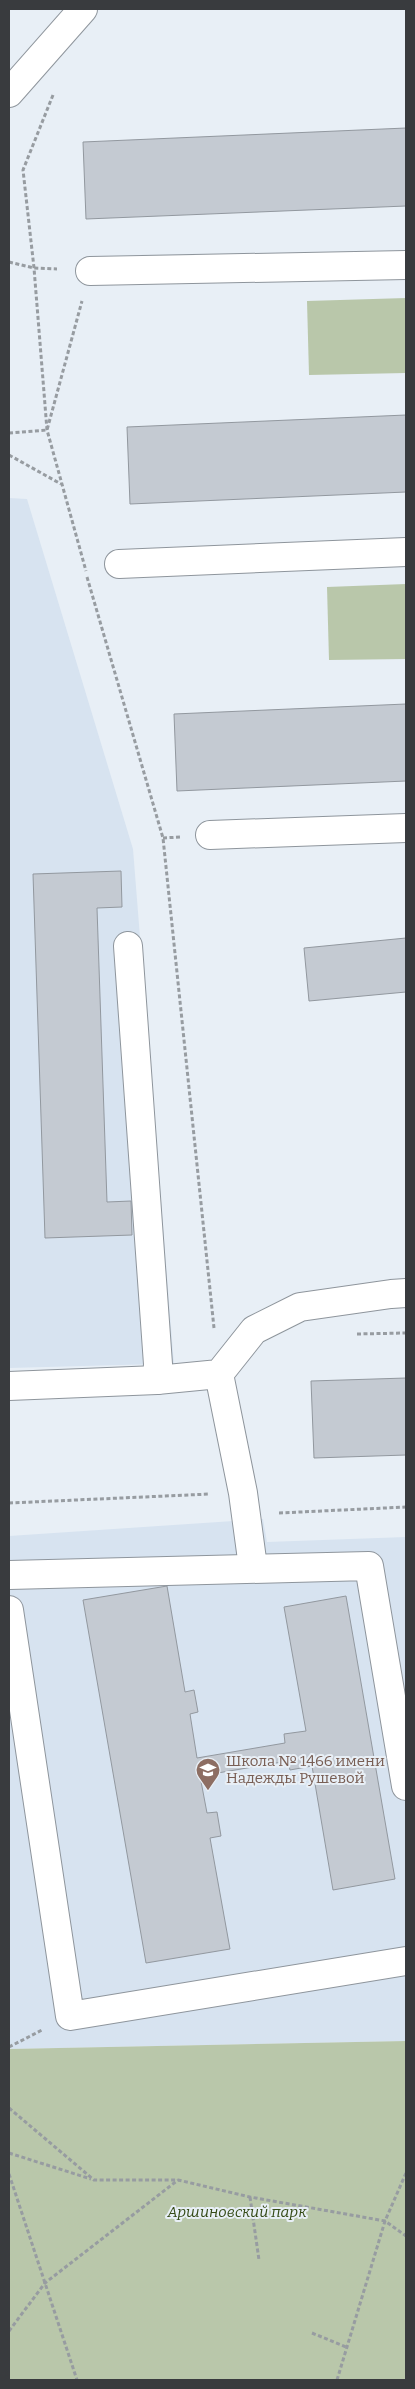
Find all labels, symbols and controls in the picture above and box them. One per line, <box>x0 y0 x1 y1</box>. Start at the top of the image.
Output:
place label: Школа № 1466 имени Надежды Рушевой <box>226 1752 385 1787</box>
school or university icon: Школа № 1466 имени Надежды Рушевой <box>195 1757 221 1791</box>
park label: Аршиновский парк <box>166 2203 307 2221</box>

